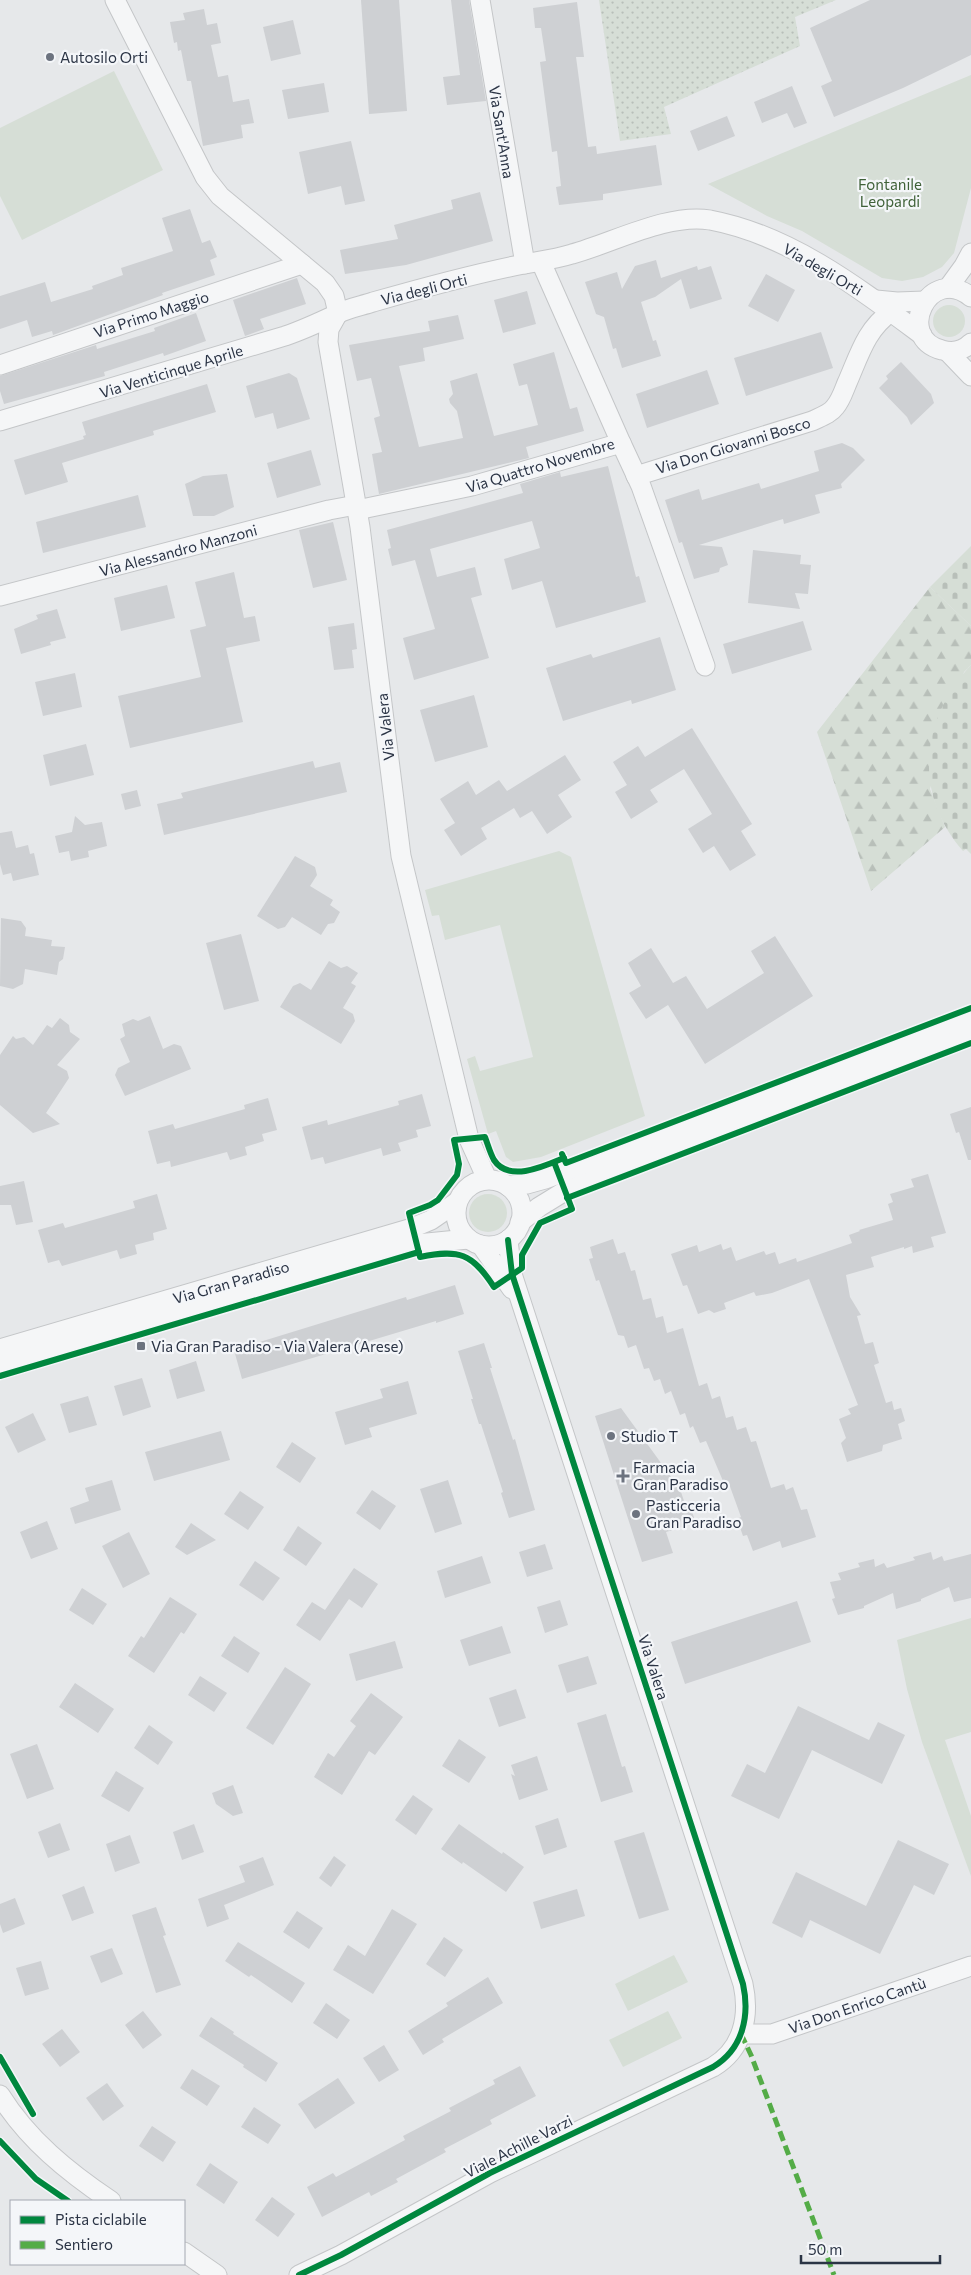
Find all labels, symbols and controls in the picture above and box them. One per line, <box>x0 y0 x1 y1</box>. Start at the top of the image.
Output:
place label: Autosilo Orti <box>60 48 148 66</box>
marker: Autosilo Orti <box>44 51 56 63</box>
street label: Via Sant'Anna <box>486 84 518 180</box>
park label: Fontanile Leopardi <box>858 175 922 210</box>
street label: Via degli Orti <box>780 239 866 299</box>
street label: Via degli Orti <box>379 270 469 308</box>
street label: Via Primo Maggio <box>91 287 211 341</box>
street label: Via Venticinque Aprile <box>97 341 245 401</box>
street label: Via Don Giovanni Bosco <box>653 413 813 477</box>
street label: Via Quattro Novembre <box>464 434 616 496</box>
street label: Via Alessandro Manzoni <box>97 520 259 580</box>
street label: Via Valera <box>373 692 397 762</box>
street label: Via Gran Paradiso <box>171 1257 291 1307</box>
place label: Via Gran Paradiso - Via Valera (Arese) <box>151 1337 404 1355</box>
marker: Via Gran Paradiso - Via Valera (Arese) <box>135 1340 147 1352</box>
place label: Studio T <box>621 1427 679 1445</box>
marker: Studio T <box>605 1430 617 1442</box>
place label: Farmacia Gran Paradiso <box>633 1458 728 1493</box>
marker: Farmacia Gran Paradiso <box>617 1470 629 1482</box>
place label: Pasticceria Gran Paradiso <box>646 1496 741 1531</box>
marker: Pasticceria Gran Paradiso <box>630 1508 642 1520</box>
street label: Via Valera <box>635 1632 673 1702</box>
street label: Via Don Enrico Cantù <box>786 1973 928 2037</box>
street label: Viale Achille Varzi <box>461 2111 575 2181</box>
legend <box>10 2200 185 2265</box>
text: Pista ciclabile <box>55 2210 147 2228</box>
scale bar <box>801 2232 940 2264</box>
text: Sentiero <box>55 2235 113 2253</box>
text: 50 m <box>808 2240 842 2258</box>

